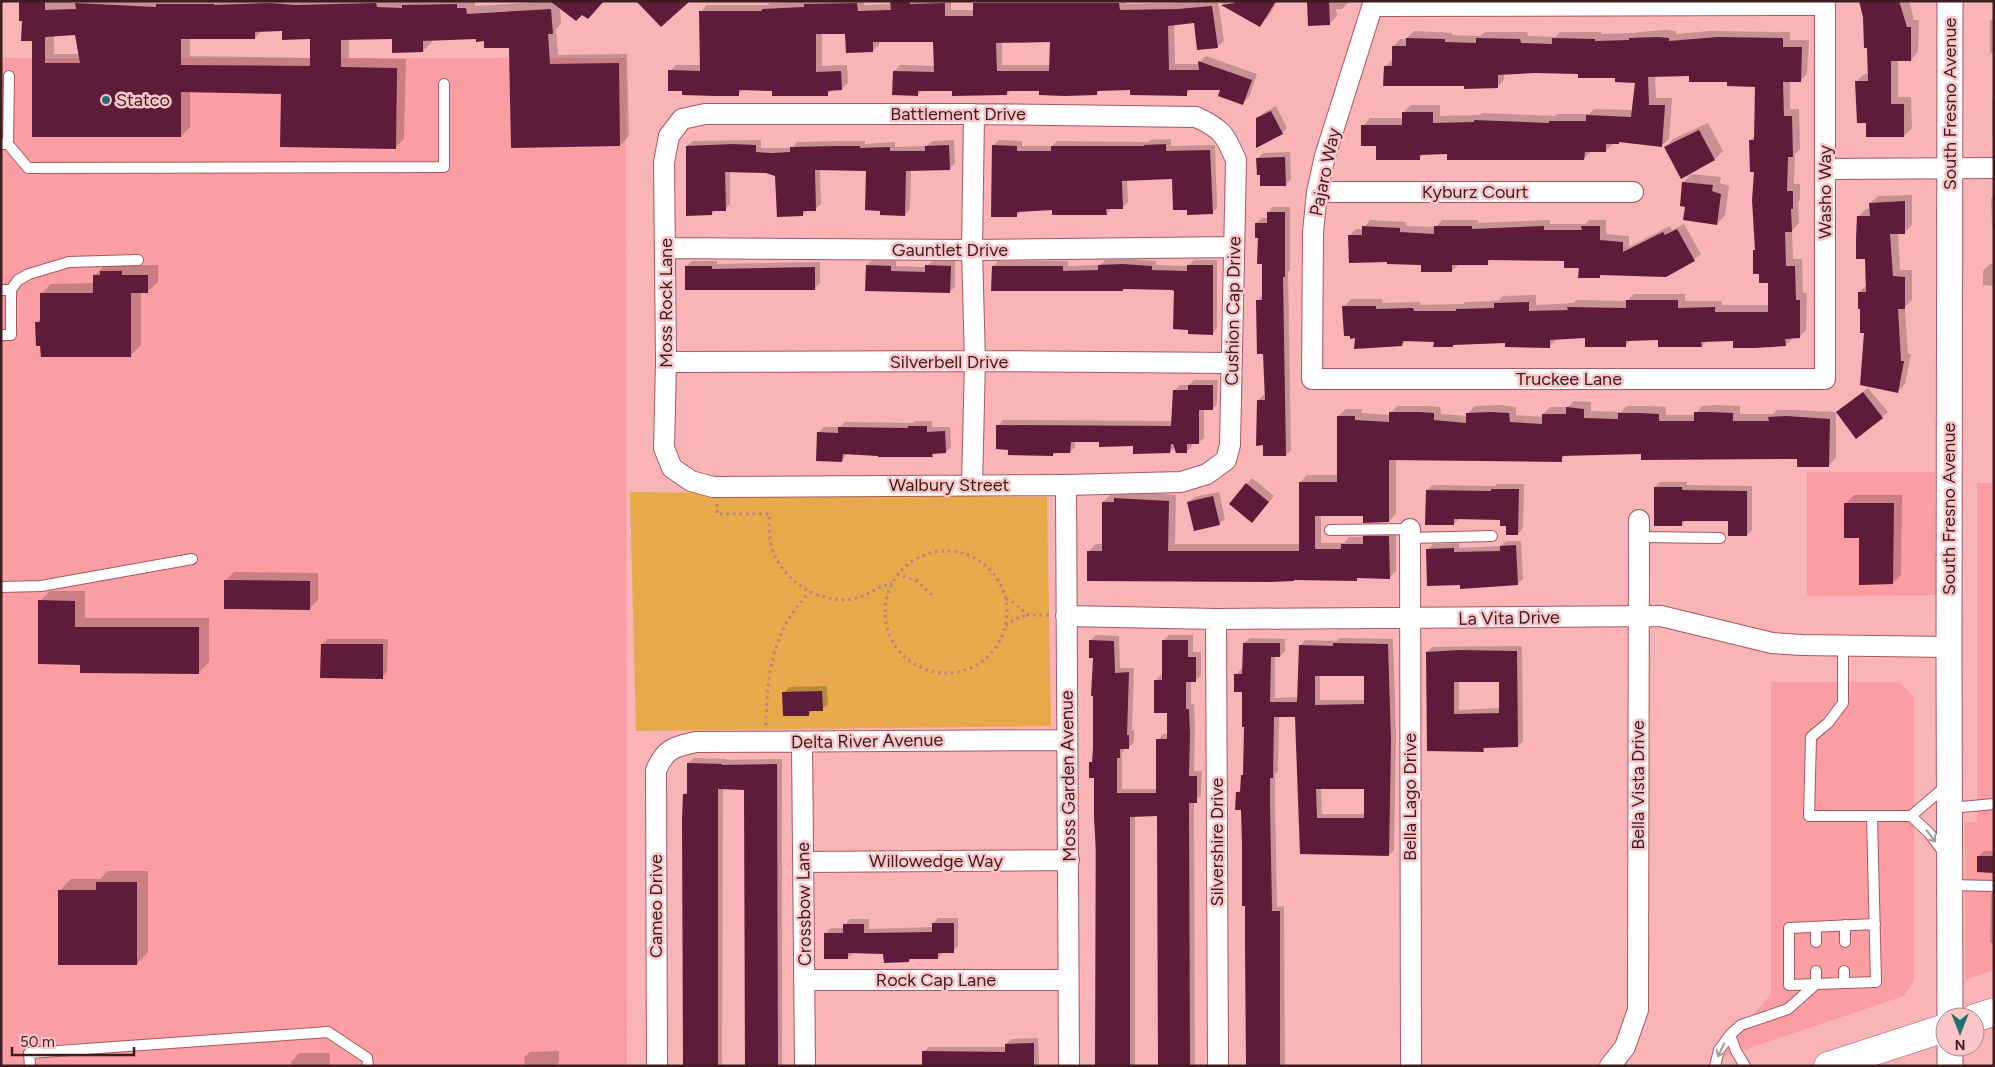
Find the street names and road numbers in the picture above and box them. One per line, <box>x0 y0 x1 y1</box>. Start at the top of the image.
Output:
street label: South Fresno Avenue <box>1939 18 1961 190</box>
street label: Battlement Drive <box>890 103 1026 125</box>
street label: Pajaro Way <box>1305 125 1345 218</box>
street label: Washo Way <box>1814 144 1836 239</box>
street label: Kyburz Court <box>1422 181 1528 203</box>
street label: Cushion Cap Drive <box>1221 236 1245 386</box>
street label: Moss Rock Lane <box>655 238 677 368</box>
street label: Gauntlet Drive <box>892 239 1008 261</box>
street label: Silverbell Drive <box>890 351 1008 373</box>
street label: Truckee Lane <box>1516 368 1622 390</box>
street label: South Fresno Avenue <box>1938 423 1960 595</box>
street label: Walbury Street <box>889 474 1010 496</box>
street label: La Vita Drive <box>1458 606 1560 630</box>
street label: Moss Garden Avenue <box>1056 690 1080 862</box>
street label: Bella Vista Drive <box>1627 720 1649 850</box>
street label: Delta River Avenue <box>791 729 944 753</box>
street label: Bella Lago Drive <box>1399 733 1421 861</box>
street label: Silvershire Drive <box>1206 777 1228 906</box>
street label: Crossbow Lane <box>792 842 816 966</box>
street label: Willowedge Way <box>869 850 1003 872</box>
street label: Cameo Drive <box>645 854 667 958</box>
street label: Rock Cap Lane <box>876 969 996 991</box>

